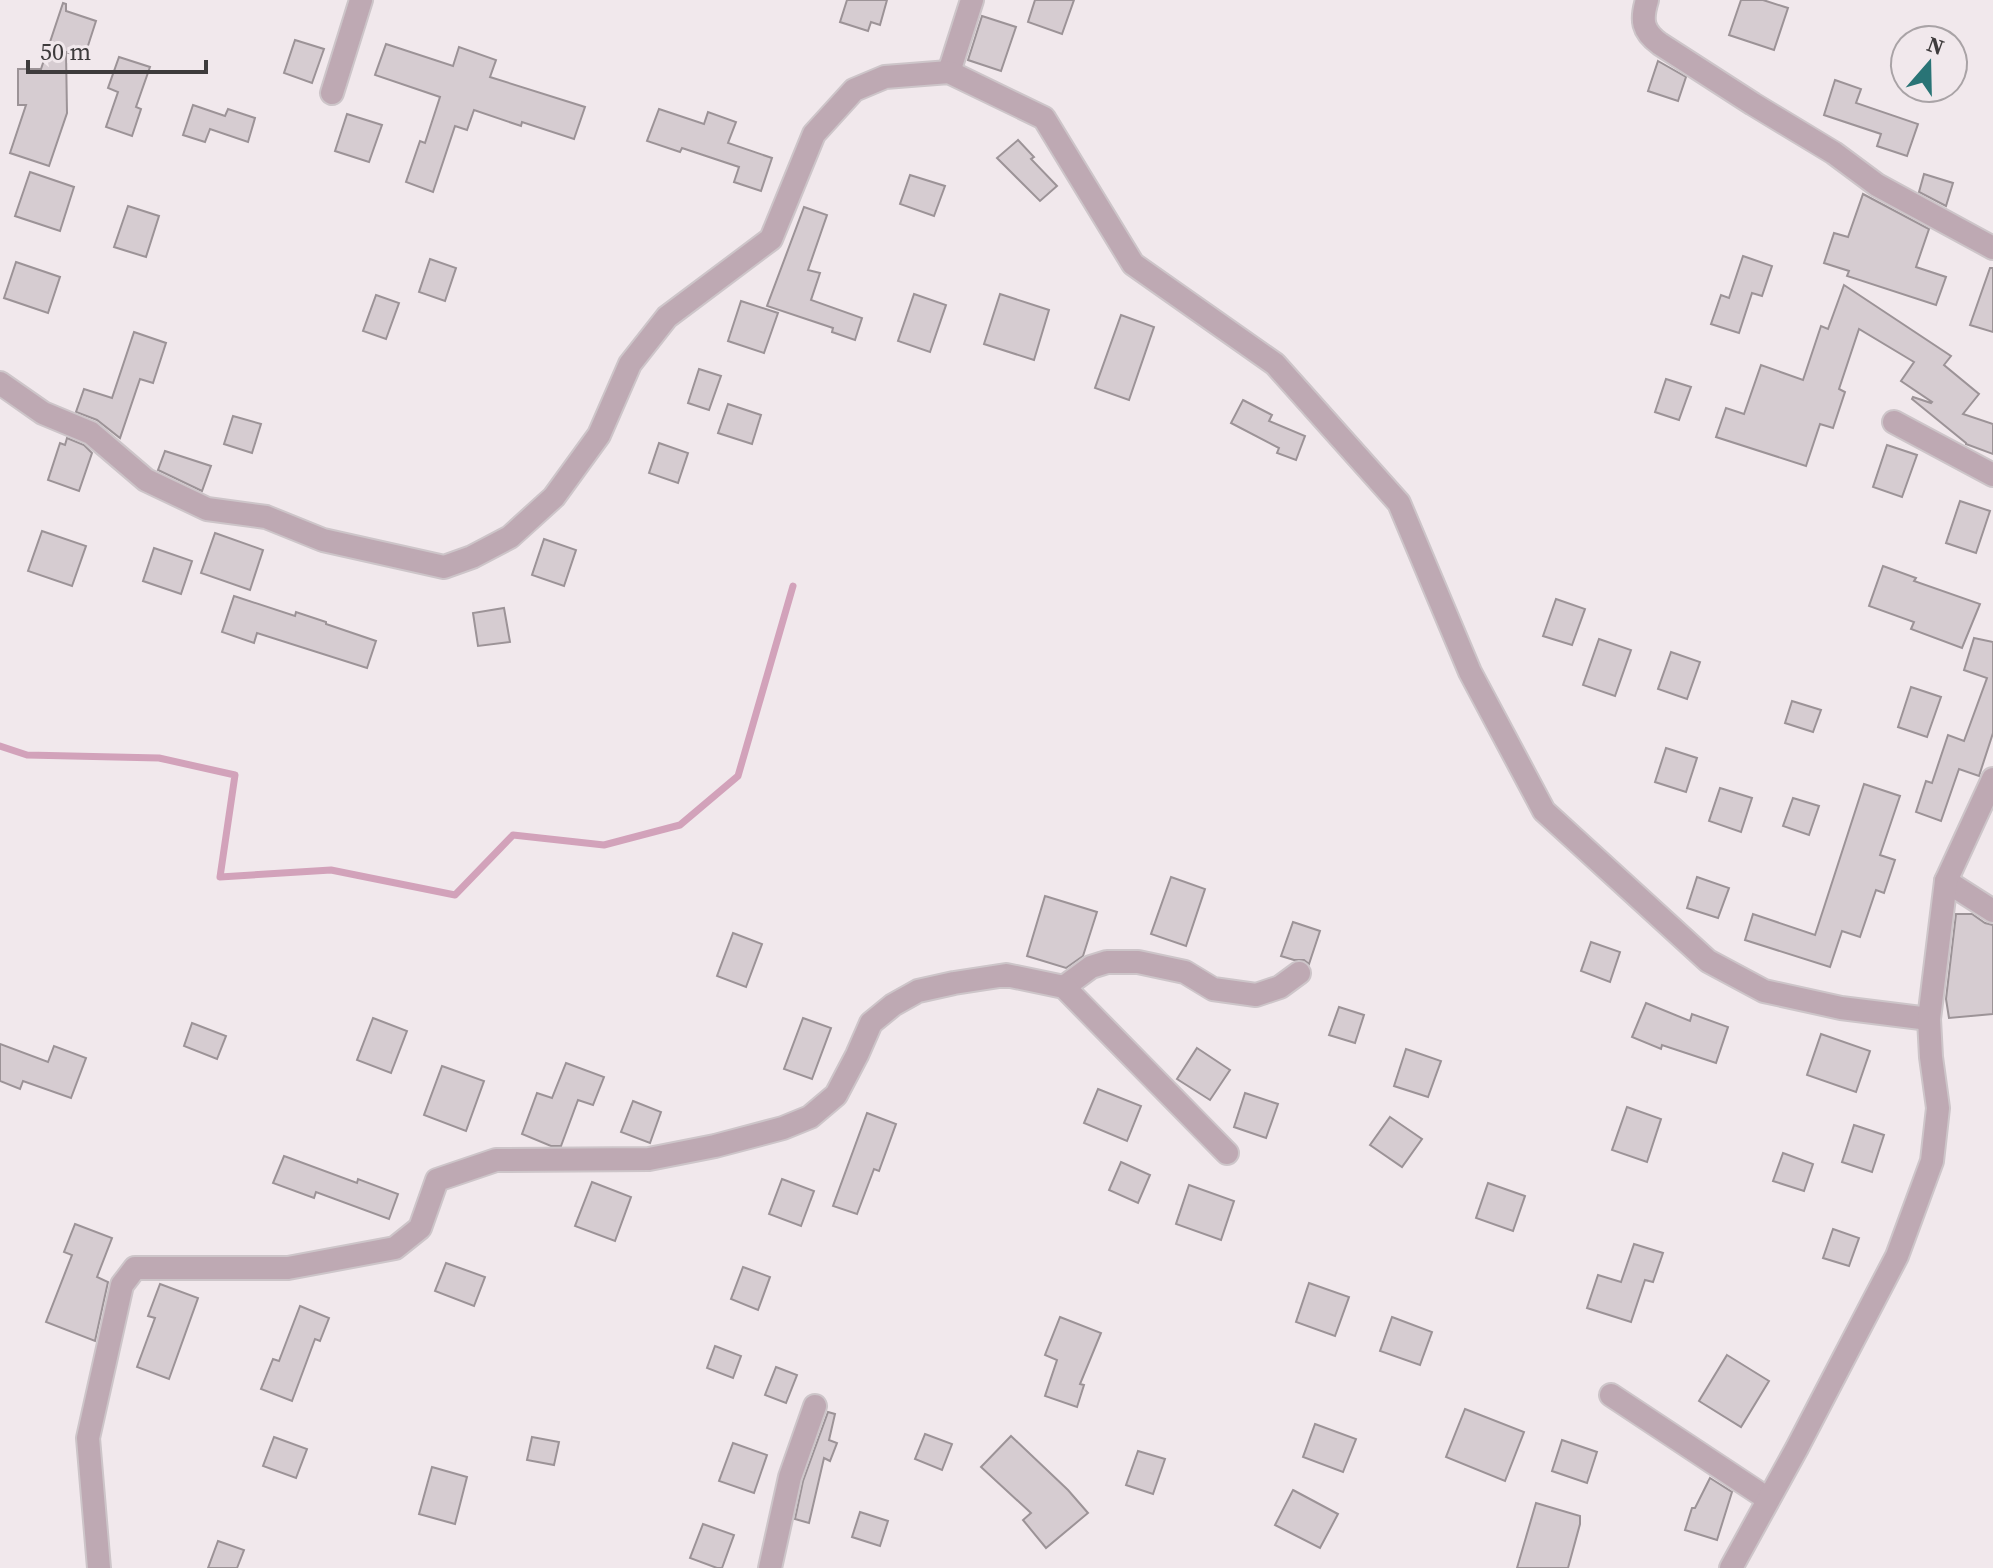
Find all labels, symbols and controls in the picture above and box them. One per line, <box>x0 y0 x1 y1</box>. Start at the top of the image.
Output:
scale bar <box>28 24 206 74</box>
north arrow <box>1889 24 1969 104</box>
text: N <box>1923 28 1949 62</box>
text: 50 m <box>40 35 91 68</box>

